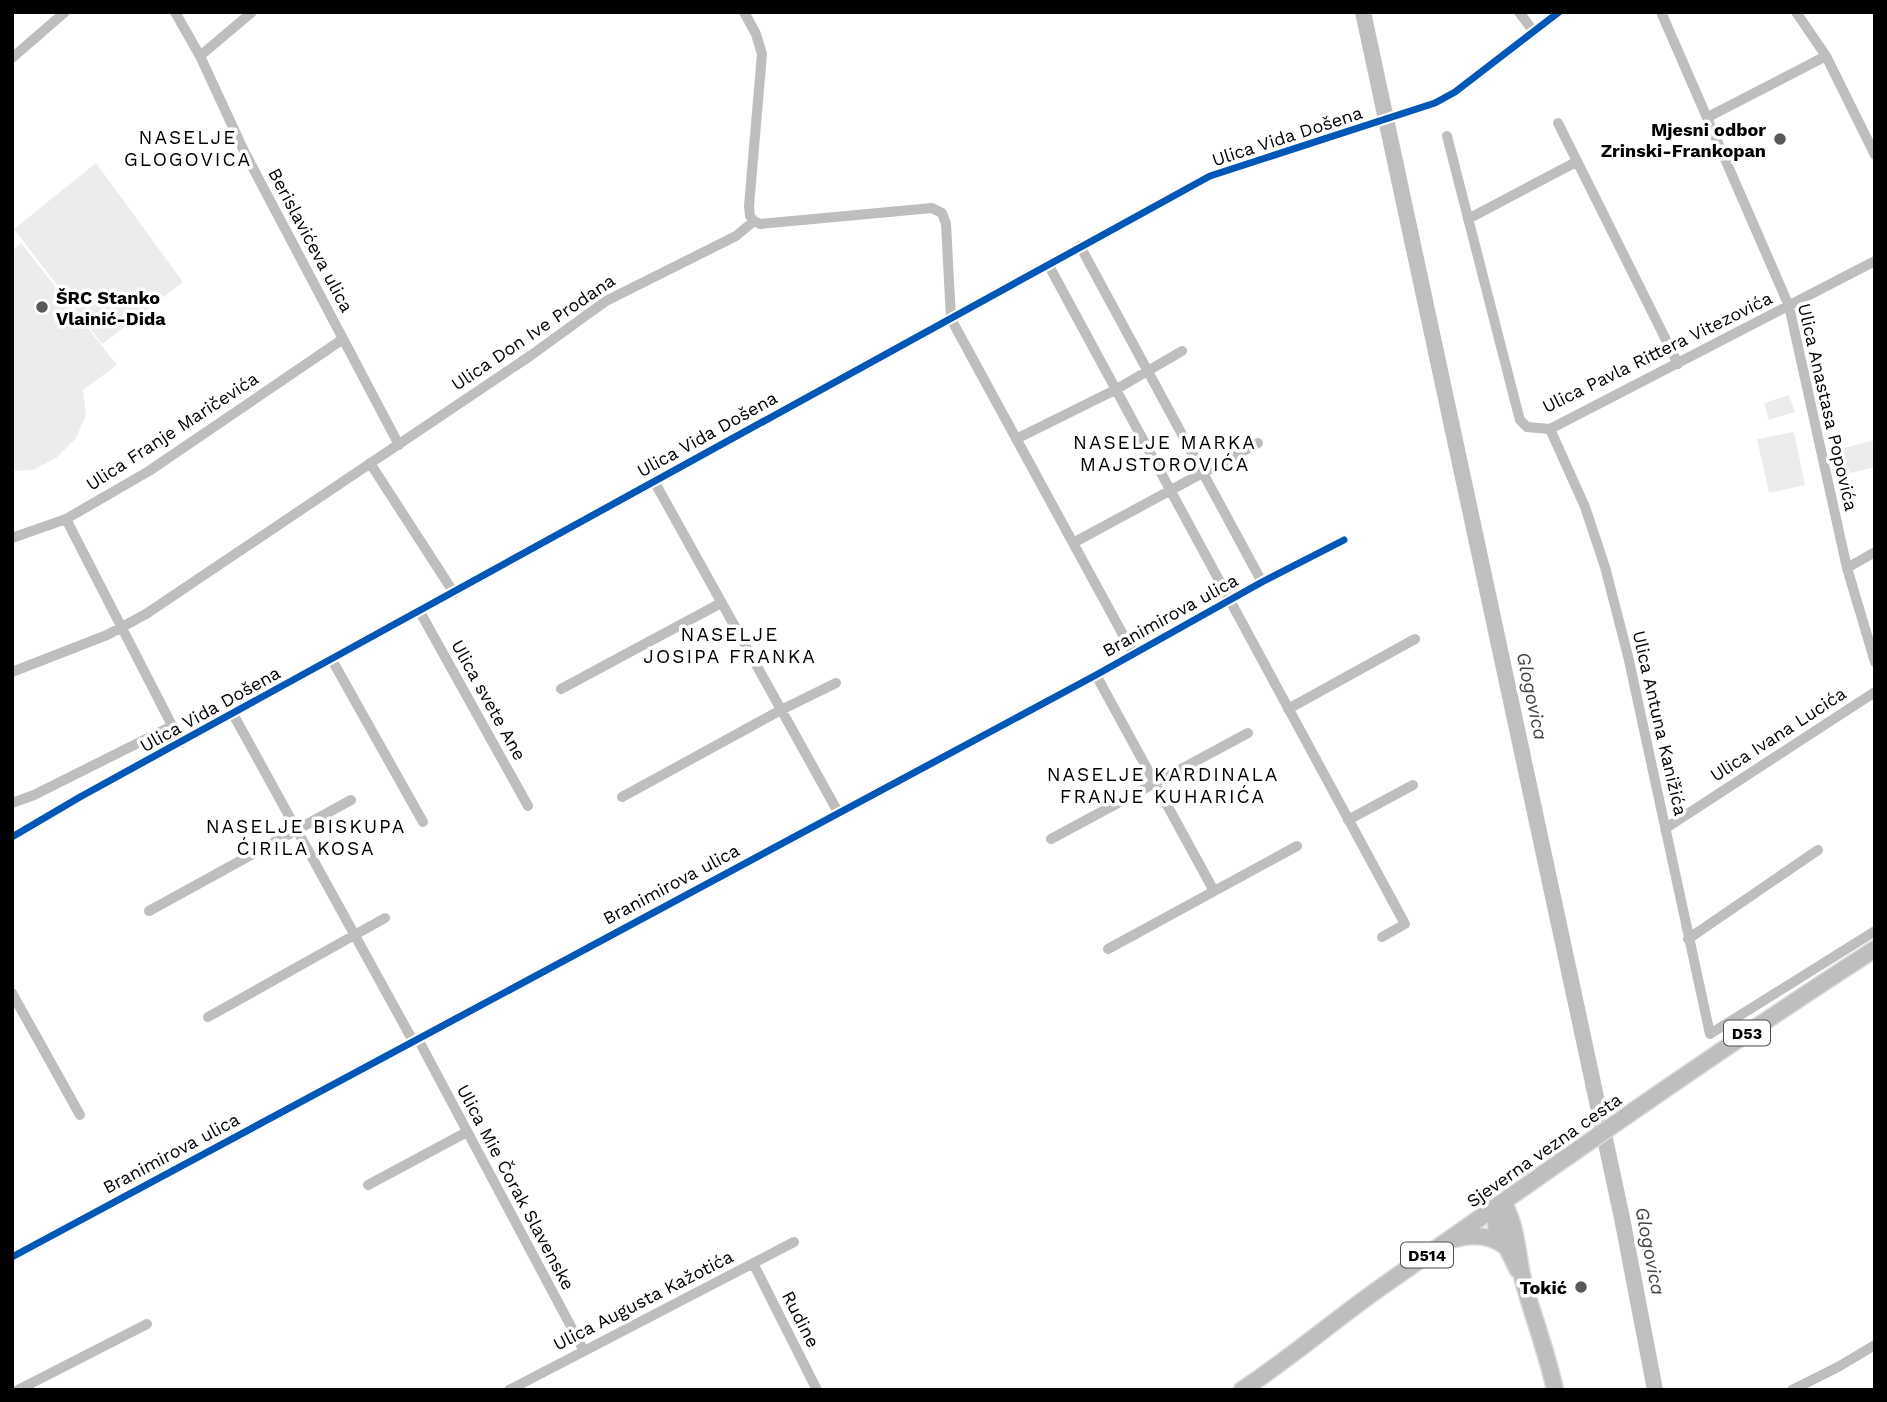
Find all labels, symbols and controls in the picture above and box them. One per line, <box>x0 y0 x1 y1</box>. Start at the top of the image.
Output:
street label: Ulica Vida Došena <box>1209 102 1365 170</box>
place label: Mjesni odbor Zrinski-Frankopan <box>1601 119 1766 161</box>
district label: NASELJE GLOGOVICA <box>124 126 252 171</box>
marker: Mjesni odbor Zrinski-Frankopan <box>1772 131 1788 147</box>
street label: Berislavićeva ulica <box>264 164 358 316</box>
street label: Ulica Don Ive Prodana <box>447 269 619 395</box>
place label: ŠRC Stanko Vlainić-Dida <box>56 287 166 329</box>
street label: Ulica Pavla Rittera Vitezovića <box>1539 287 1775 417</box>
marker: ŠRC Stanko Vlainić-Dida <box>34 299 50 315</box>
street label: Ulica Anastasa Popovića <box>1794 301 1862 513</box>
street label: Ulica Franje Maričevića <box>82 367 262 495</box>
street label: Ulica Vida Došena <box>633 387 781 481</box>
district label: NASELJE MARKA MAJSTOROVIĆA <box>1073 431 1257 476</box>
street label: Branimirova ulica <box>1099 569 1241 661</box>
district label: NASELJE JOSIPA FRANKA <box>643 623 817 668</box>
street label: Ulica Antuna Kanižića <box>1628 628 1692 818</box>
street label: Ulica svete Ane <box>447 636 531 764</box>
water label: Glogovica <box>1512 650 1553 742</box>
street label: Ulica Vida Došena <box>136 662 284 756</box>
street label: Ulica Ivana Lucića <box>1706 682 1850 786</box>
district label: NASELJE KARDINALA FRANJE KUHARIĆA <box>1047 763 1279 808</box>
district label: NASELJE BISKUPA ĆIRILA KOSA <box>206 815 406 860</box>
street label: Branimirova ulica <box>599 839 743 929</box>
road number: D53 <box>1724 1021 1770 1046</box>
street label: Ulica Mie Čorak Slavenske <box>453 1081 579 1293</box>
street label: Sjeverna vezna cesta <box>1463 1089 1625 1211</box>
street label: Branimirova ulica <box>99 1108 243 1198</box>
water label: Glogovica <box>1630 1205 1670 1297</box>
road number: D514 <box>1401 1242 1453 1268</box>
street label: Ulica Augusta Kažotića <box>550 1245 736 1355</box>
place label: Tokić <box>1519 1277 1567 1298</box>
marker: Tokić <box>1573 1279 1589 1295</box>
street label: Rudine <box>778 1287 824 1351</box>

